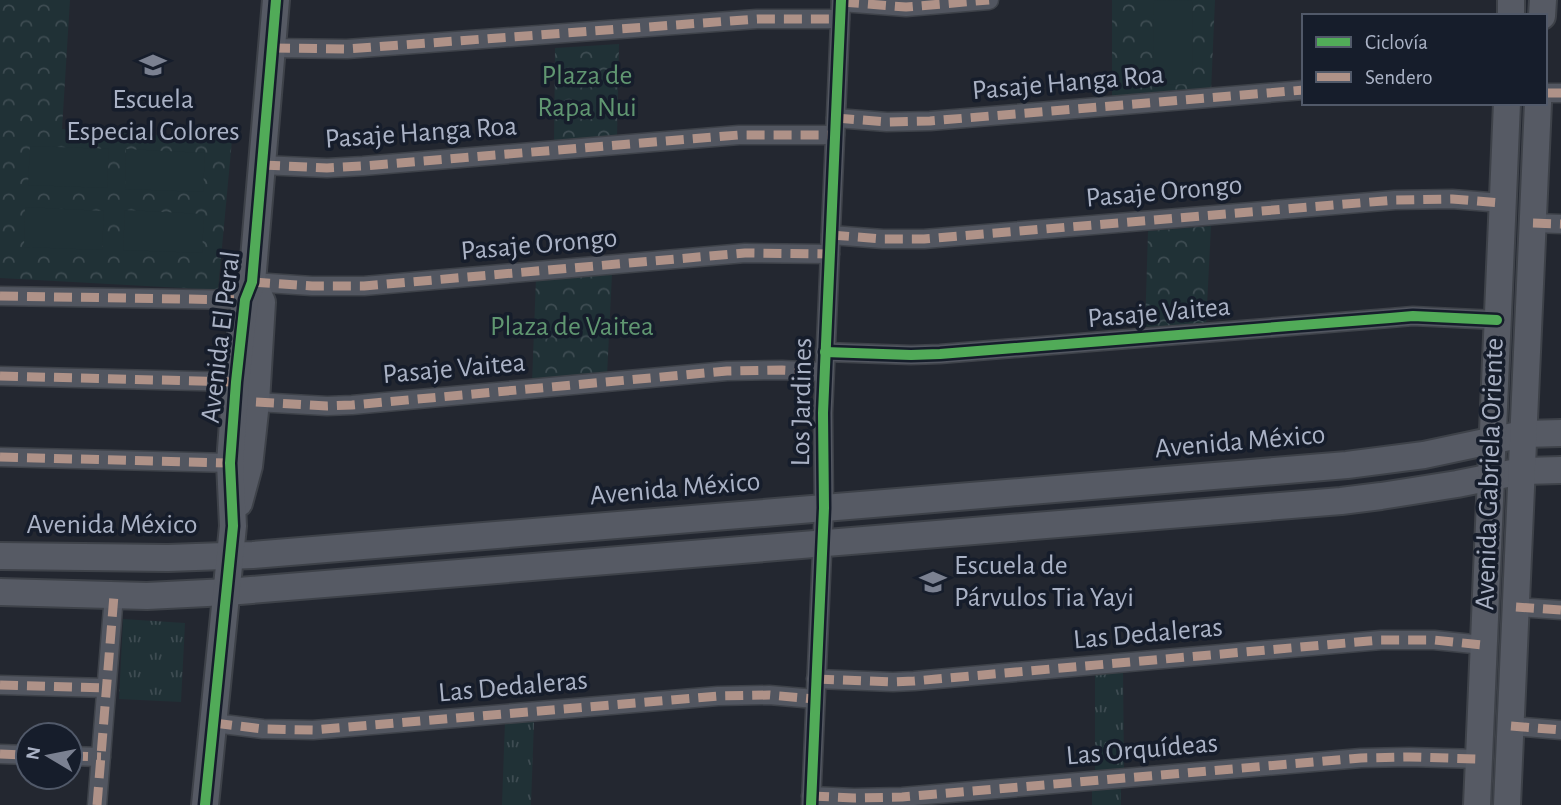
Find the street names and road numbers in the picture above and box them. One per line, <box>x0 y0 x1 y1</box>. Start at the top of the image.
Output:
street label: Pasaje Hanga Roa <box>971 61 1165 105</box>
street label: Pasaje Hanga Roa <box>324 112 518 154</box>
street label: Pasaje Orongo <box>1085 171 1243 213</box>
street label: Pasaje Orongo <box>460 224 618 266</box>
street label: Avenida El Peral <box>197 249 245 425</box>
street label: Pasaje Vaitea <box>1086 293 1232 333</box>
street label: Los Jardines <box>787 337 817 467</box>
street label: Avenida Gabriela Oriente <box>1471 337 1509 611</box>
street label: Pasaje Vaitea <box>381 349 527 389</box>
street label: Avenida México <box>1153 421 1327 463</box>
street label: Avenida México <box>588 468 762 510</box>
street label: Avenida México <box>26 511 198 539</box>
street label: Las Dedaleras <box>1072 614 1224 654</box>
street label: Las Dedaleras <box>437 667 589 707</box>
street label: Las Orquídeas <box>1065 729 1219 771</box>

